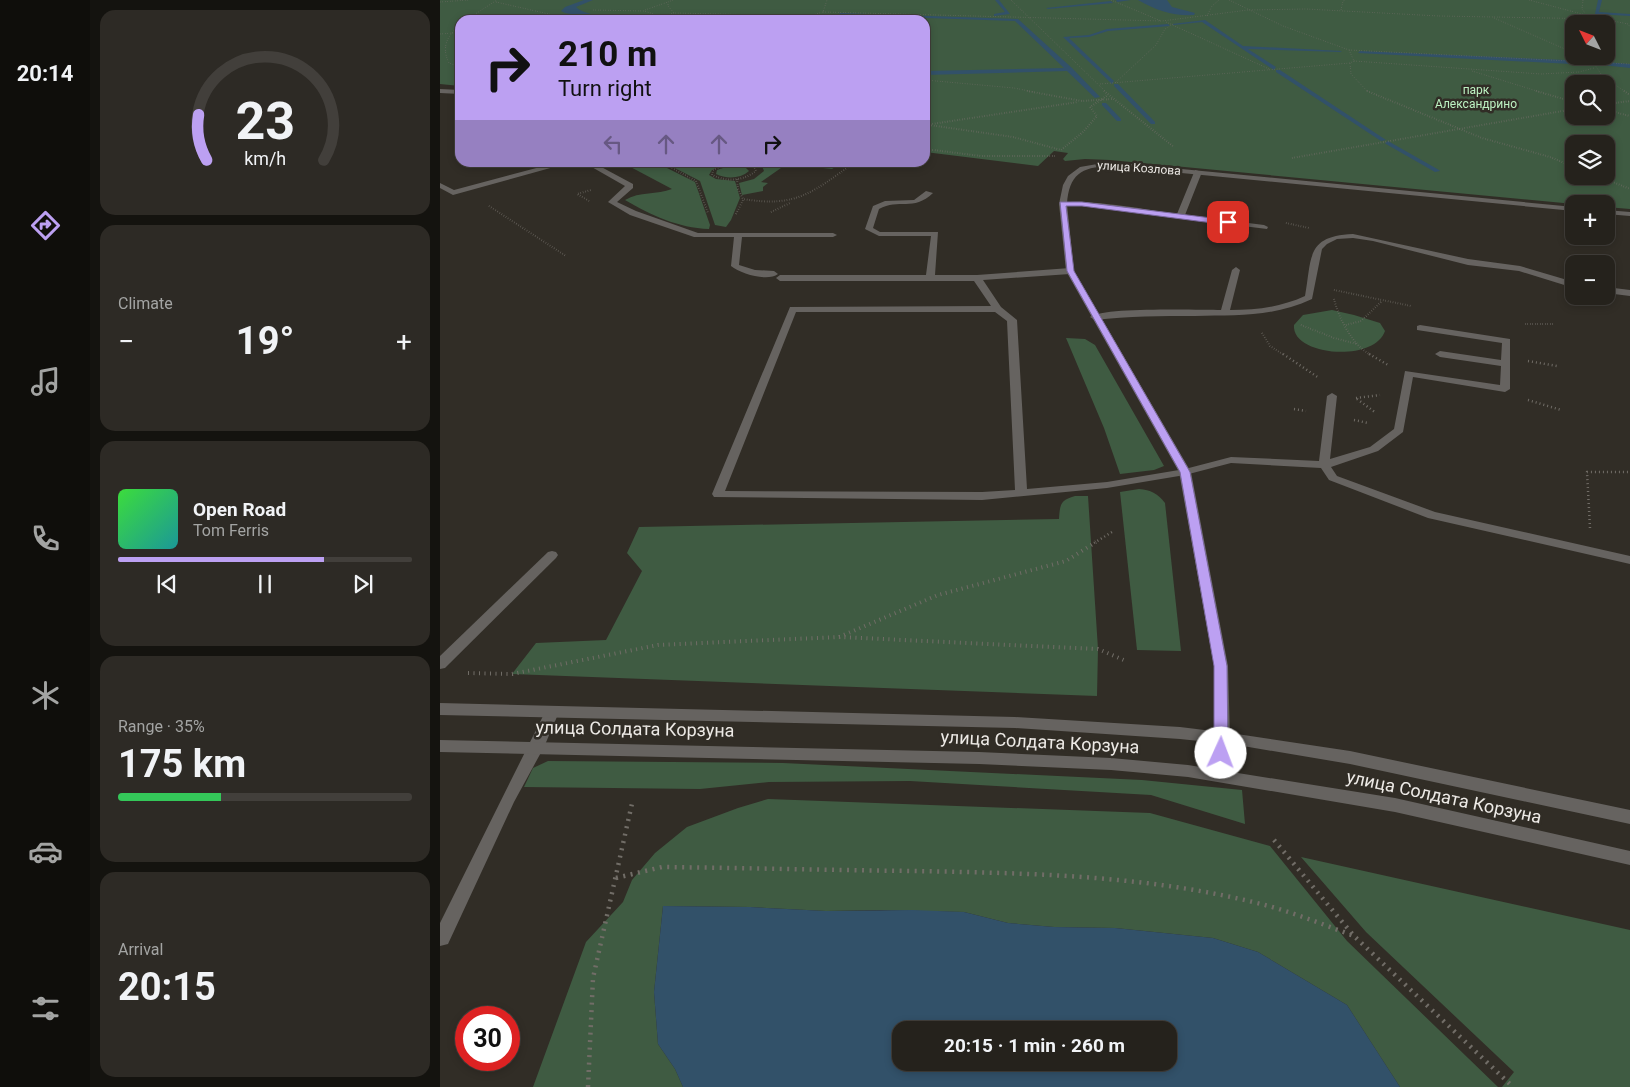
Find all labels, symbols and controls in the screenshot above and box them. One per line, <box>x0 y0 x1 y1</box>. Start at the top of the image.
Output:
north arrow <box>1565 15 1615 65</box>
map controls <box>1565 15 1615 305</box>
text: 210 m <box>558 34 657 75</box>
icon: right <box>475 35 540 100</box>
text: 20:14 <box>17 61 73 86</box>
button: search <box>1565 75 1615 125</box>
text: Turn right <box>558 76 652 101</box>
park label: парк Александрино <box>1435 83 1517 111</box>
text: 23 <box>235 91 295 152</box>
icon: left <box>599 130 627 158</box>
icon: ahead <box>652 130 680 158</box>
icon: ahead <box>705 130 733 158</box>
icon: right <box>758 130 786 158</box>
button: layers <box>1565 135 1615 185</box>
text: km/h <box>244 148 286 169</box>
street label: улица Козлова <box>1097 158 1181 178</box>
button: + <box>1565 195 1615 245</box>
pin <box>1207 201 1249 243</box>
icon: directions <box>28 208 63 243</box>
icon: arrive <box>1214 208 1242 236</box>
button: − <box>1565 255 1615 305</box>
text: Climate <box>118 294 173 313</box>
text: 19° <box>236 319 294 363</box>
text: − <box>118 325 134 358</box>
text: + <box>396 325 412 358</box>
icon: music <box>28 364 63 399</box>
text: Open Road <box>193 498 286 521</box>
icon: phone <box>28 521 63 556</box>
text: Tom Ferris <box>193 521 269 540</box>
icon: previous <box>153 570 181 598</box>
icon: pause <box>251 570 279 598</box>
icon: next <box>349 570 377 598</box>
icon: climate <box>28 678 63 713</box>
street label: улица Солдата Корзуна <box>535 716 735 741</box>
text: Range · 35% <box>118 717 205 736</box>
street label: улица Солдата Корзуна <box>940 726 1140 757</box>
position arrow <box>1194 726 1246 778</box>
text: 175 km <box>118 742 246 786</box>
street label: улица Солдата Корзуна <box>1345 766 1544 827</box>
icon: car <box>28 834 63 869</box>
text: Arrival <box>118 940 163 959</box>
text: 20:15 <box>118 965 216 1009</box>
icon: filters <box>28 991 63 1026</box>
speed limit sign: 30 <box>455 1006 520 1071</box>
text: 20:15 · 1 min · 260 m <box>944 1034 1125 1057</box>

